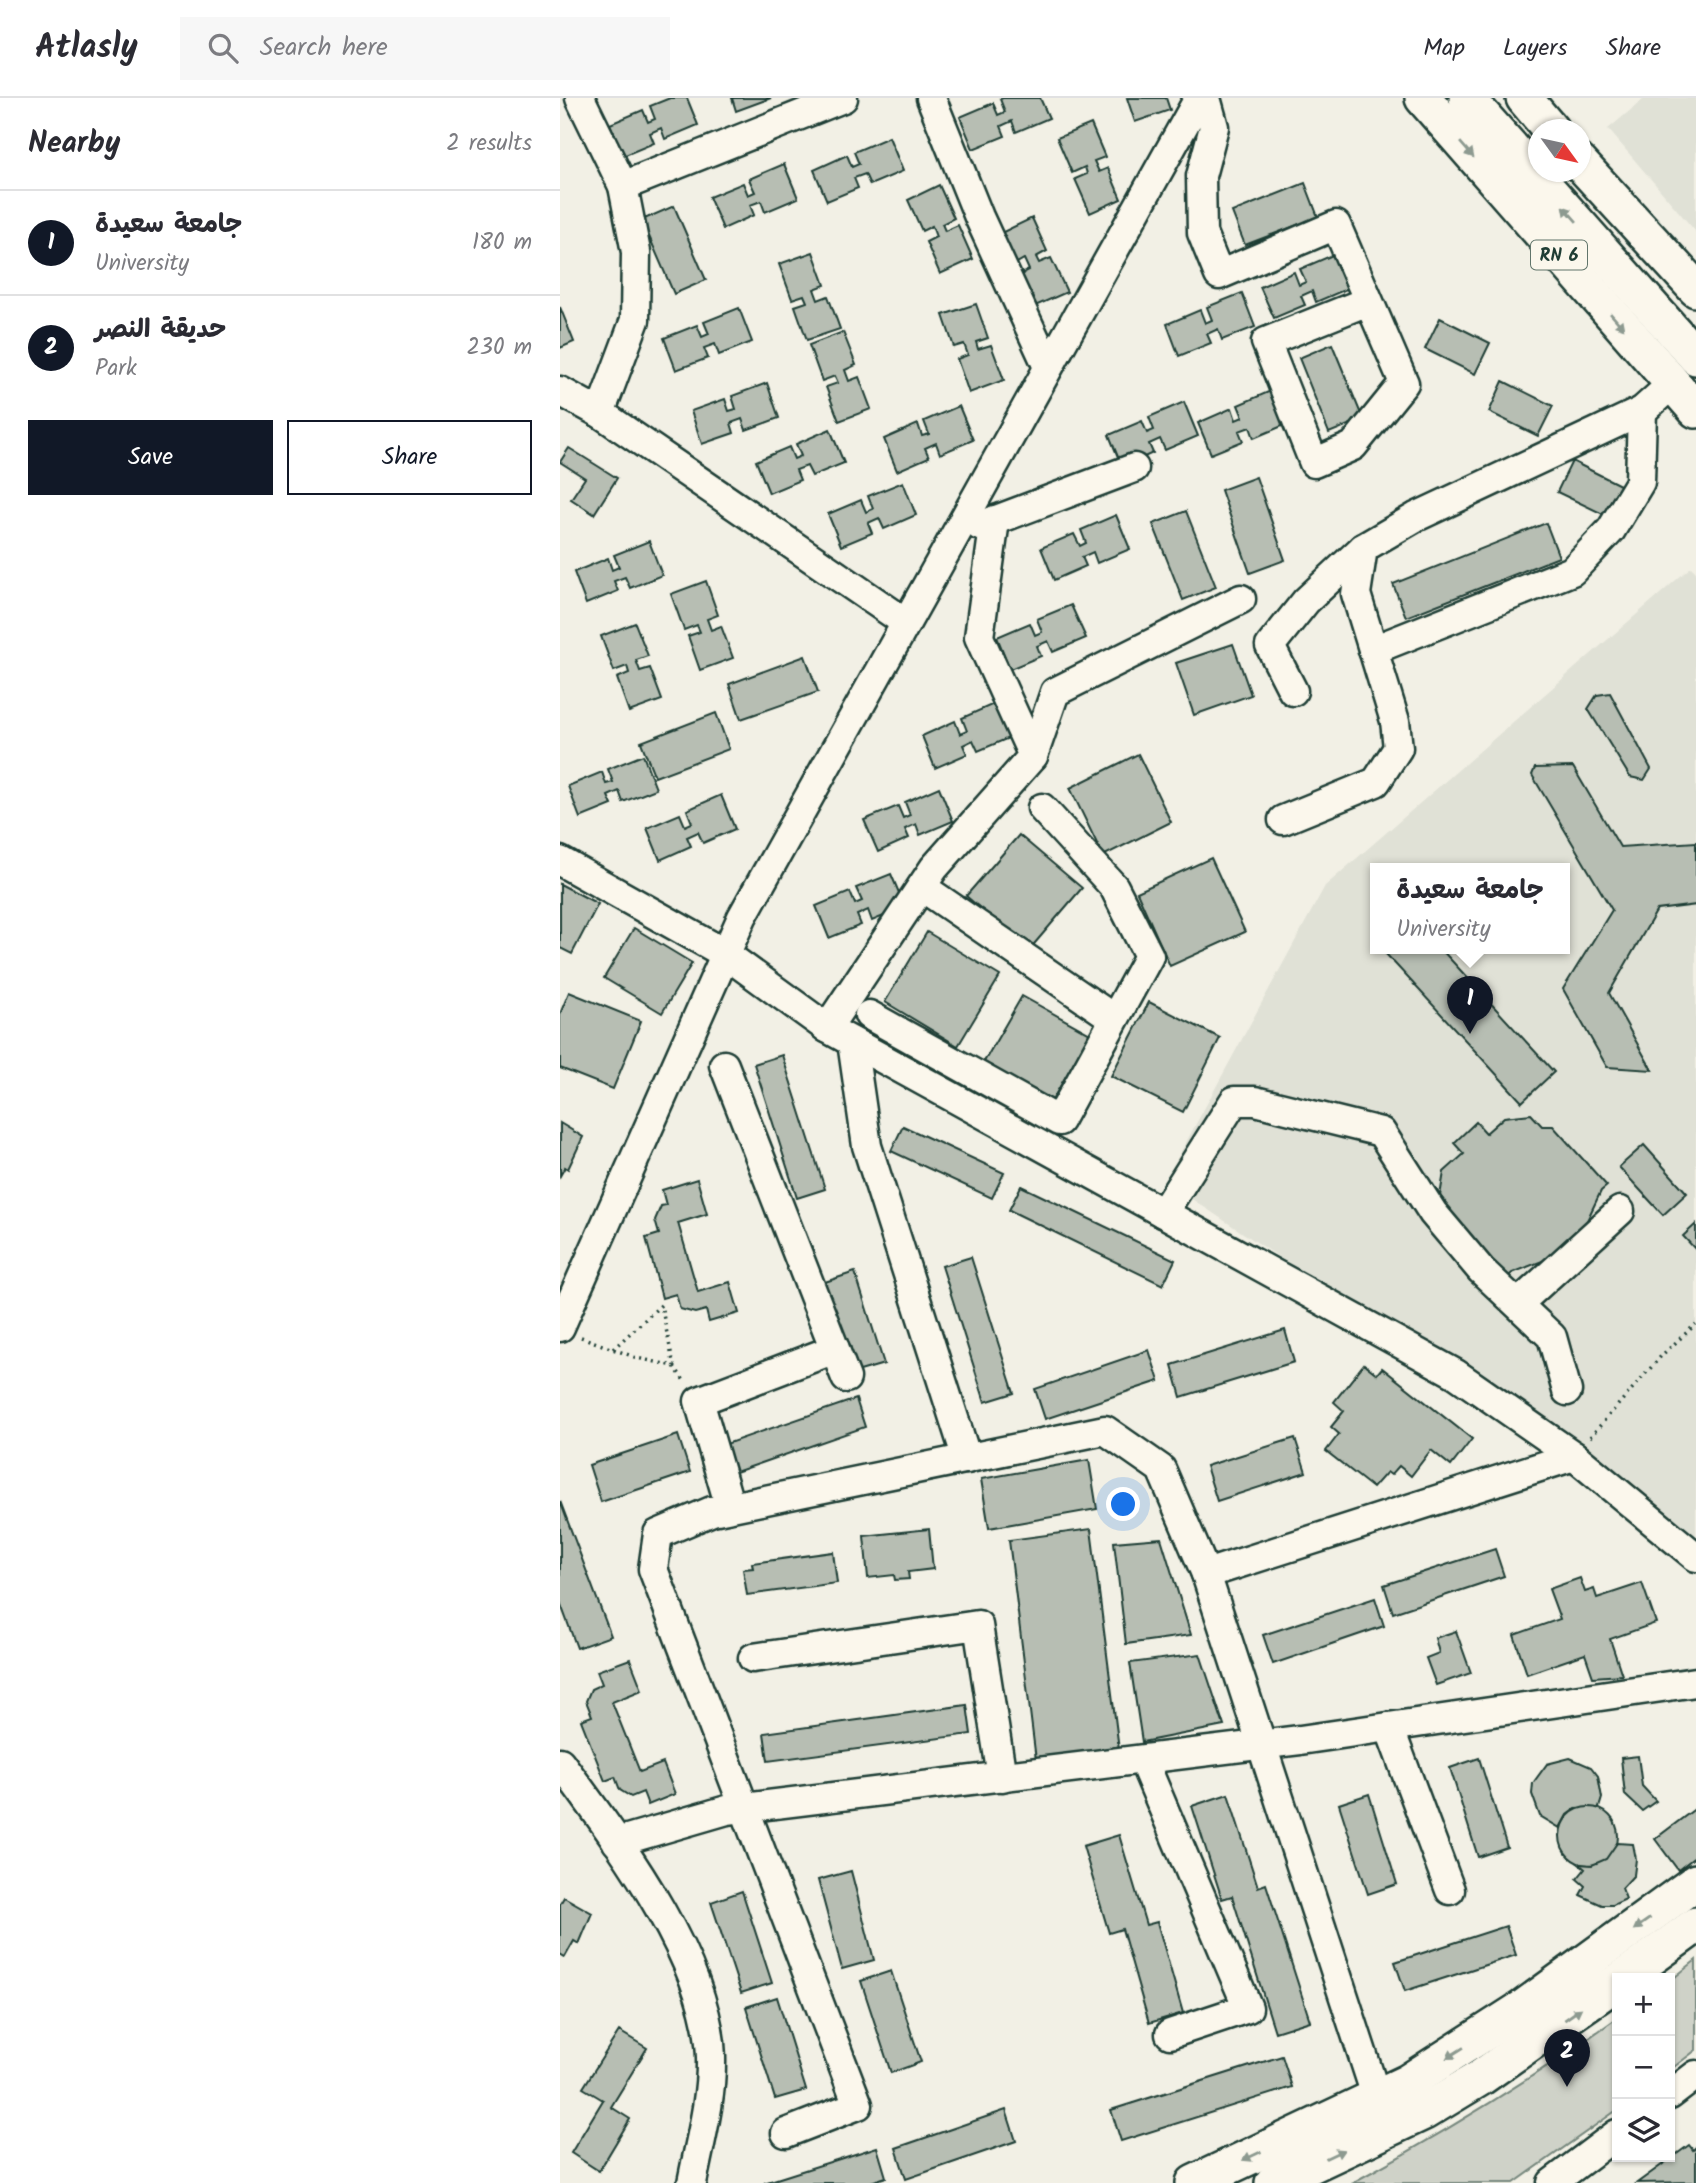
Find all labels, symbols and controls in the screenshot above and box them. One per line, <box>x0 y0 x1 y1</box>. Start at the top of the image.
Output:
search box <box>180 17 670 80</box>
text: Atlasly <box>35 22 138 75</box>
text: Search here <box>260 27 388 69</box>
icon: search <box>204 29 242 67</box>
text: Map <box>1423 29 1465 68</box>
text: Layers <box>1503 29 1567 68</box>
text: Share <box>1605 29 1661 68</box>
north arrow <box>1528 119 1591 182</box>
text: Nearby <box>28 120 120 168</box>
text: 2 results <box>446 126 532 162</box>
one-way arrow <box>1459 141 1474 158</box>
text: جامعة سعيدة <box>95 204 242 246</box>
one-way arrow <box>1562 205 1578 223</box>
text: 1 <box>48 225 54 261</box>
text: 180 m <box>472 225 532 261</box>
road number: RN 6 <box>1531 240 1587 270</box>
text: University <box>95 246 189 282</box>
text: حديقة النصر <box>95 309 226 351</box>
one-way arrow <box>1609 312 1625 330</box>
text: 2 <box>44 330 58 366</box>
text: 230 m <box>466 330 532 366</box>
text: Park <box>95 351 137 387</box>
button: Save <box>28 420 273 495</box>
button: Share <box>287 420 532 495</box>
popup <box>1370 863 1570 954</box>
text: جامعة سعيدة <box>1396 870 1544 912</box>
text: University <box>1396 912 1490 948</box>
pin: 1 <box>1447 976 1493 1034</box>
your location <box>1106 1487 1140 1521</box>
one-way arrow <box>1633 1917 1651 1931</box>
map controls <box>1612 1973 1675 2162</box>
button: + <box>1612 1973 1675 2036</box>
one-way arrow <box>1564 2007 1582 2021</box>
pin: 2 <box>1544 2029 1590 2087</box>
button: − <box>1612 2036 1675 2099</box>
one-way arrow <box>1445 2047 1464 2060</box>
button: layers <box>1612 2099 1675 2162</box>
one-way arrow <box>1325 2148 1345 2160</box>
one-way arrow <box>1242 2150 1262 2162</box>

